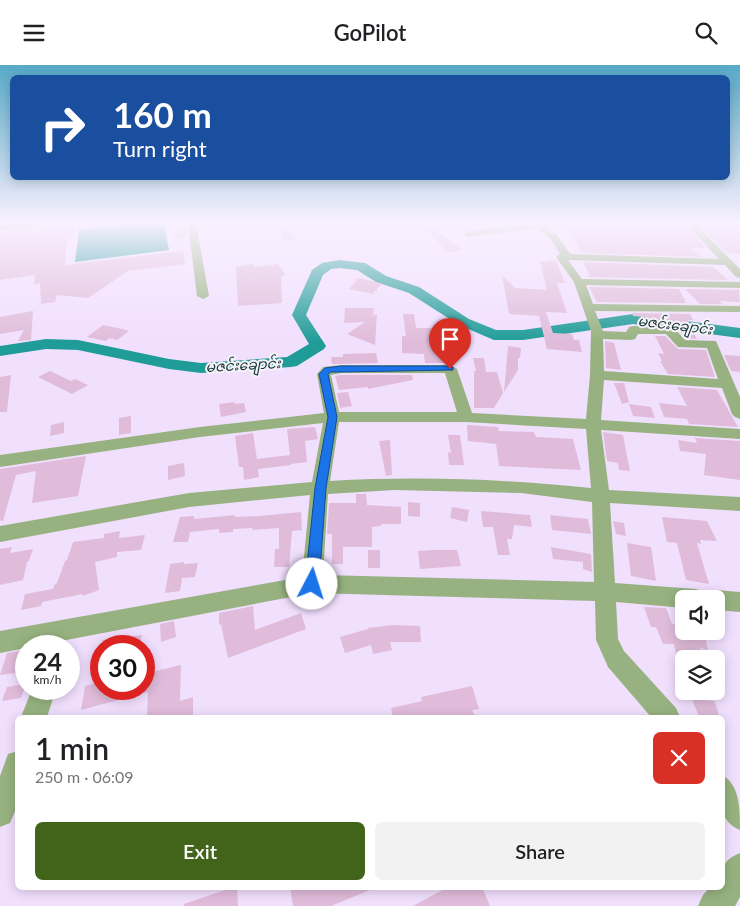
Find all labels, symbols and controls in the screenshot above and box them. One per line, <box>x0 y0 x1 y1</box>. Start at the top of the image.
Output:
icon: menu <box>20 19 48 47</box>
text: GoPilot <box>334 19 406 46</box>
icon: search <box>692 19 720 47</box>
text: 160 m <box>113 93 212 135</box>
icon: right <box>30 95 95 160</box>
text: Turn right <box>113 135 207 162</box>
water label: မဇင်းချောင်း <box>636 311 715 342</box>
pin <box>429 318 471 369</box>
icon: arrive <box>436 325 464 353</box>
water label: မဇင်းချောင်း <box>205 353 282 379</box>
position arrow <box>285 557 337 609</box>
map controls <box>675 590 725 700</box>
button: sound <box>675 590 725 640</box>
speed limit sign: 30 <box>90 635 155 700</box>
text: 24 <box>33 646 62 676</box>
button: layers <box>675 650 725 700</box>
text: km/h <box>33 672 62 687</box>
text: 1 min <box>35 730 109 766</box>
button: close <box>653 732 705 784</box>
text: 250 m · 06:09 <box>35 767 134 786</box>
button: Exit <box>35 822 365 880</box>
button: Share <box>375 822 705 880</box>

